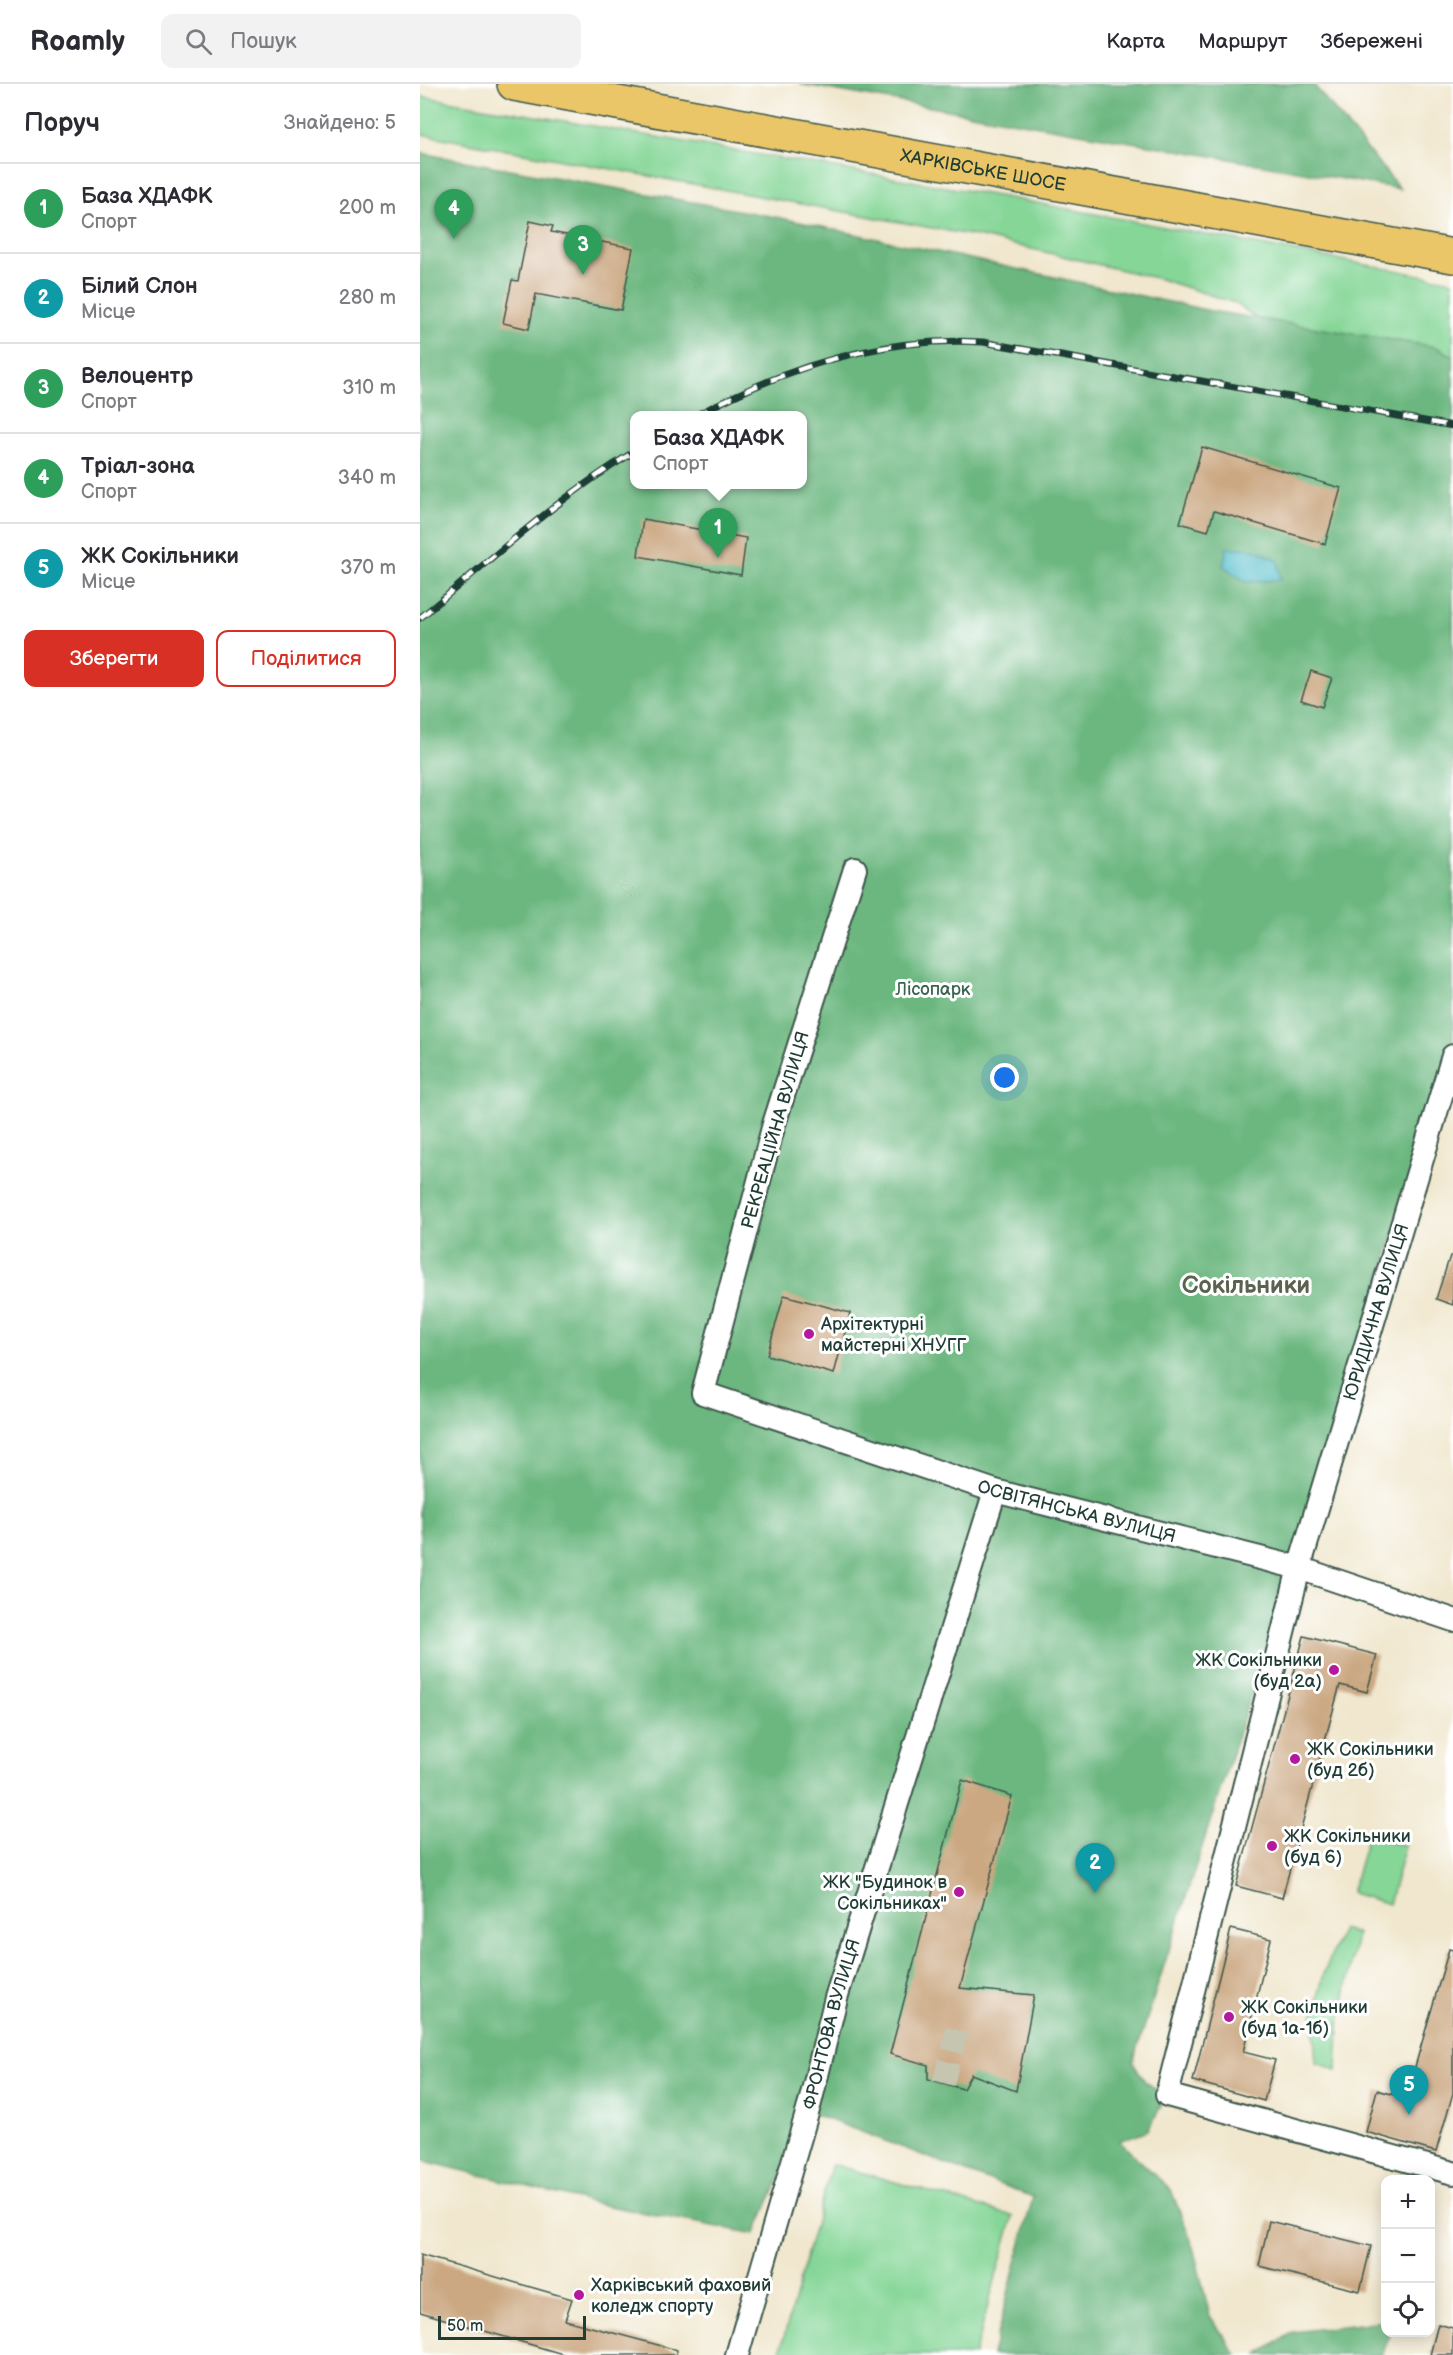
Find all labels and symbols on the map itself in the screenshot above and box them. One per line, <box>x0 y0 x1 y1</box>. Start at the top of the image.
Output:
street label: ХАРКІВСЬКЕ ШОСЕ <box>899 145 1068 196</box>
pin: 4 <box>435 190 474 239</box>
pin: 3 <box>564 226 602 275</box>
pin: 1 <box>698 508 738 558</box>
park label: Лісопарк <box>895 979 971 1000</box>
street label: РЕКРЕАЦІЙНА ВУЛИЦЯ <box>737 1029 814 1231</box>
your location <box>990 1063 1019 1092</box>
street label: ЮРИДИЧНА ВУЛИЦЯ <box>1340 1221 1413 1403</box>
district label: Сокільники <box>1182 1271 1310 1300</box>
place label: Архітектурні майстерні ХНУГГ <box>820 1314 967 1356</box>
marker: Архітектурні майстерні ХНУГГ <box>802 1327 816 1341</box>
street label: ОСВІТЯНСЬКА ВУЛИЦЯ <box>975 1476 1178 1547</box>
place label: ЖК Сокільники (буд 2а) <box>1195 1650 1322 1692</box>
marker: ЖК Сокільники (буд 2а) <box>1327 1663 1341 1677</box>
place label: ЖК Сокільники (буд 2б) <box>1307 1739 1434 1781</box>
marker: ЖК Сокільники (буд 2б) <box>1288 1752 1302 1766</box>
place label: ЖК Сокільники (буд 6) <box>1284 1826 1411 1868</box>
marker: ЖК Сокільники (буд 6) <box>1265 1839 1279 1853</box>
pin: 2 <box>1076 1844 1114 1893</box>
place label: ЖК "Будинок в Сокільниках" <box>823 1872 948 1914</box>
marker: ЖК "Будинок в Сокільниках" <box>952 1885 966 1899</box>
street label: ФРОНТОВА ВУЛИЦЯ <box>799 1936 865 2112</box>
place label: ЖК Сокільники (буд 1а-1б) <box>1241 1997 1368 2039</box>
marker: ЖК Сокільники (буд 1а-1б) <box>1222 2010 1236 2024</box>
pin: 5 <box>1390 2066 1428 2115</box>
place label: Харківський фаховий коледж спорту <box>591 2275 771 2317</box>
marker: Харківський фаховий коледж спорту <box>572 2288 586 2302</box>
scale bar <box>438 2313 586 2340</box>

